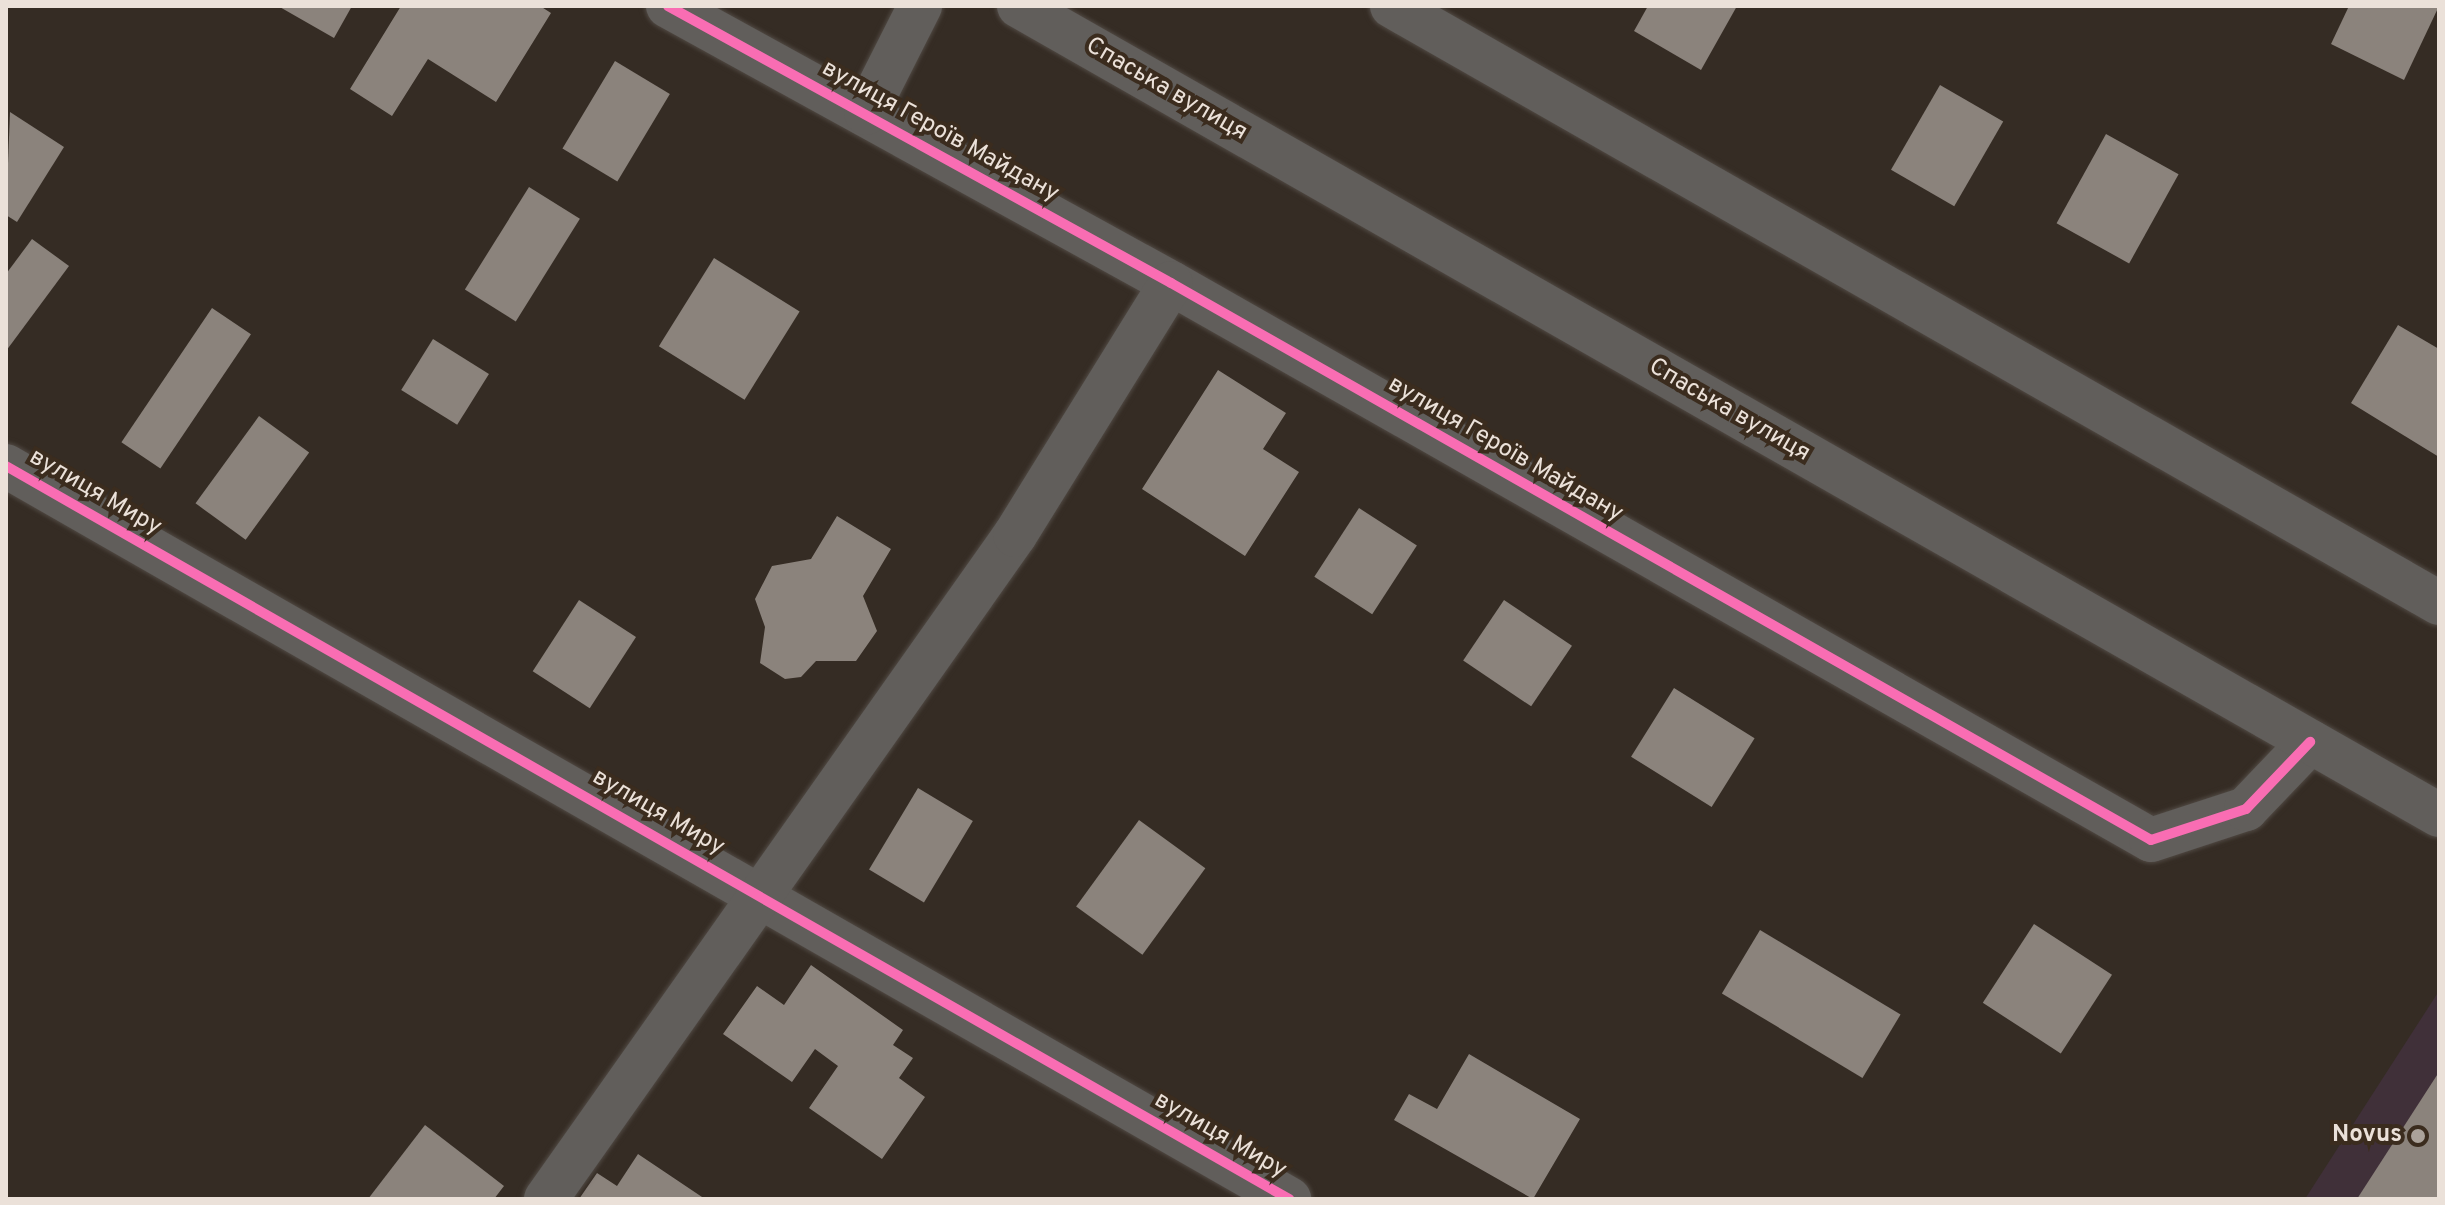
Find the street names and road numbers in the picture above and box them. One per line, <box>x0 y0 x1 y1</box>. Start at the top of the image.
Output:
street label: Спаська вулиця <box>1080 32 1252 148</box>
street label: вулиця Героїв Майдану <box>816 55 1064 209</box>
street label: Спаська вулиця <box>1643 353 1815 469</box>
street label: вулиця Героїв Майдану <box>1382 371 1628 529</box>
street label: вулиця Миру <box>24 444 166 542</box>
street label: вулиця Миру <box>587 764 729 862</box>
street label: вулиця Миру <box>1149 1087 1291 1185</box>

